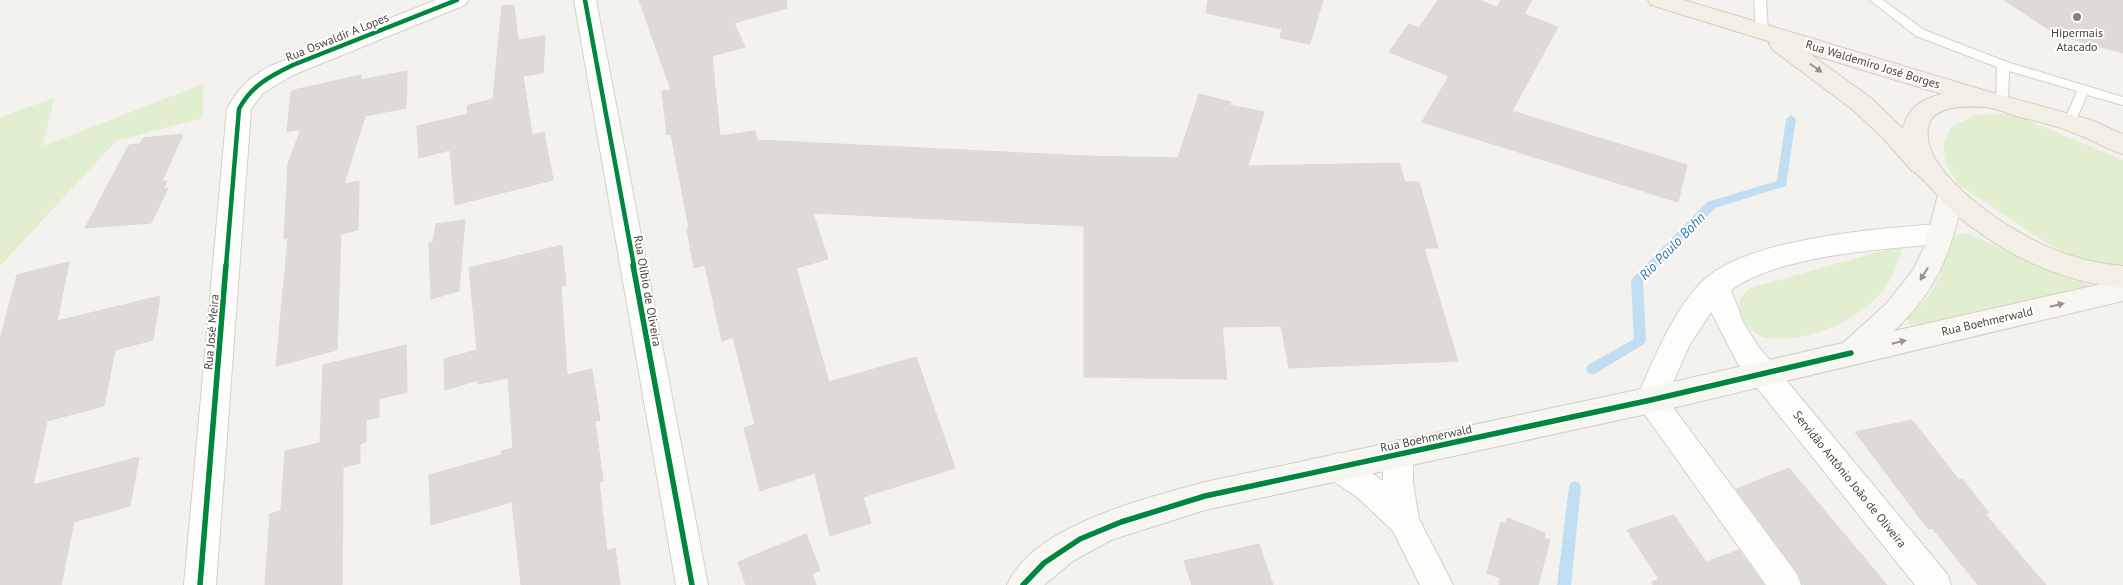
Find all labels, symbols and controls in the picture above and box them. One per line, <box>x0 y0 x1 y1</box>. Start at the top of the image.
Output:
street label: Rua Oswaldir A Lopes <box>283 9 391 65</box>
marker: Hipermais Atacado <box>2071 11 2083 23</box>
place label: Hipermais Atacado <box>2051 25 2103 54</box>
street label: Rua Waldemiro José Borges <box>1804 36 1942 92</box>
one-way arrow <box>1809 63 1823 73</box>
water label: Rio Paulo Bohn <box>1635 208 1709 284</box>
street label: Rua Olíbio de Oliveira <box>631 234 665 348</box>
one-way arrow <box>1920 268 1929 281</box>
street label: Rua José Meira <box>200 294 222 370</box>
one-way arrow <box>2050 301 2065 309</box>
street label: Rua Boehmerwald <box>1940 303 2034 339</box>
one-way arrow <box>1891 338 1906 346</box>
street label: Servidão Antônio João de Oliveira <box>1790 408 1910 550</box>
street label: Rua Boehmerwald <box>1379 421 1473 455</box>

